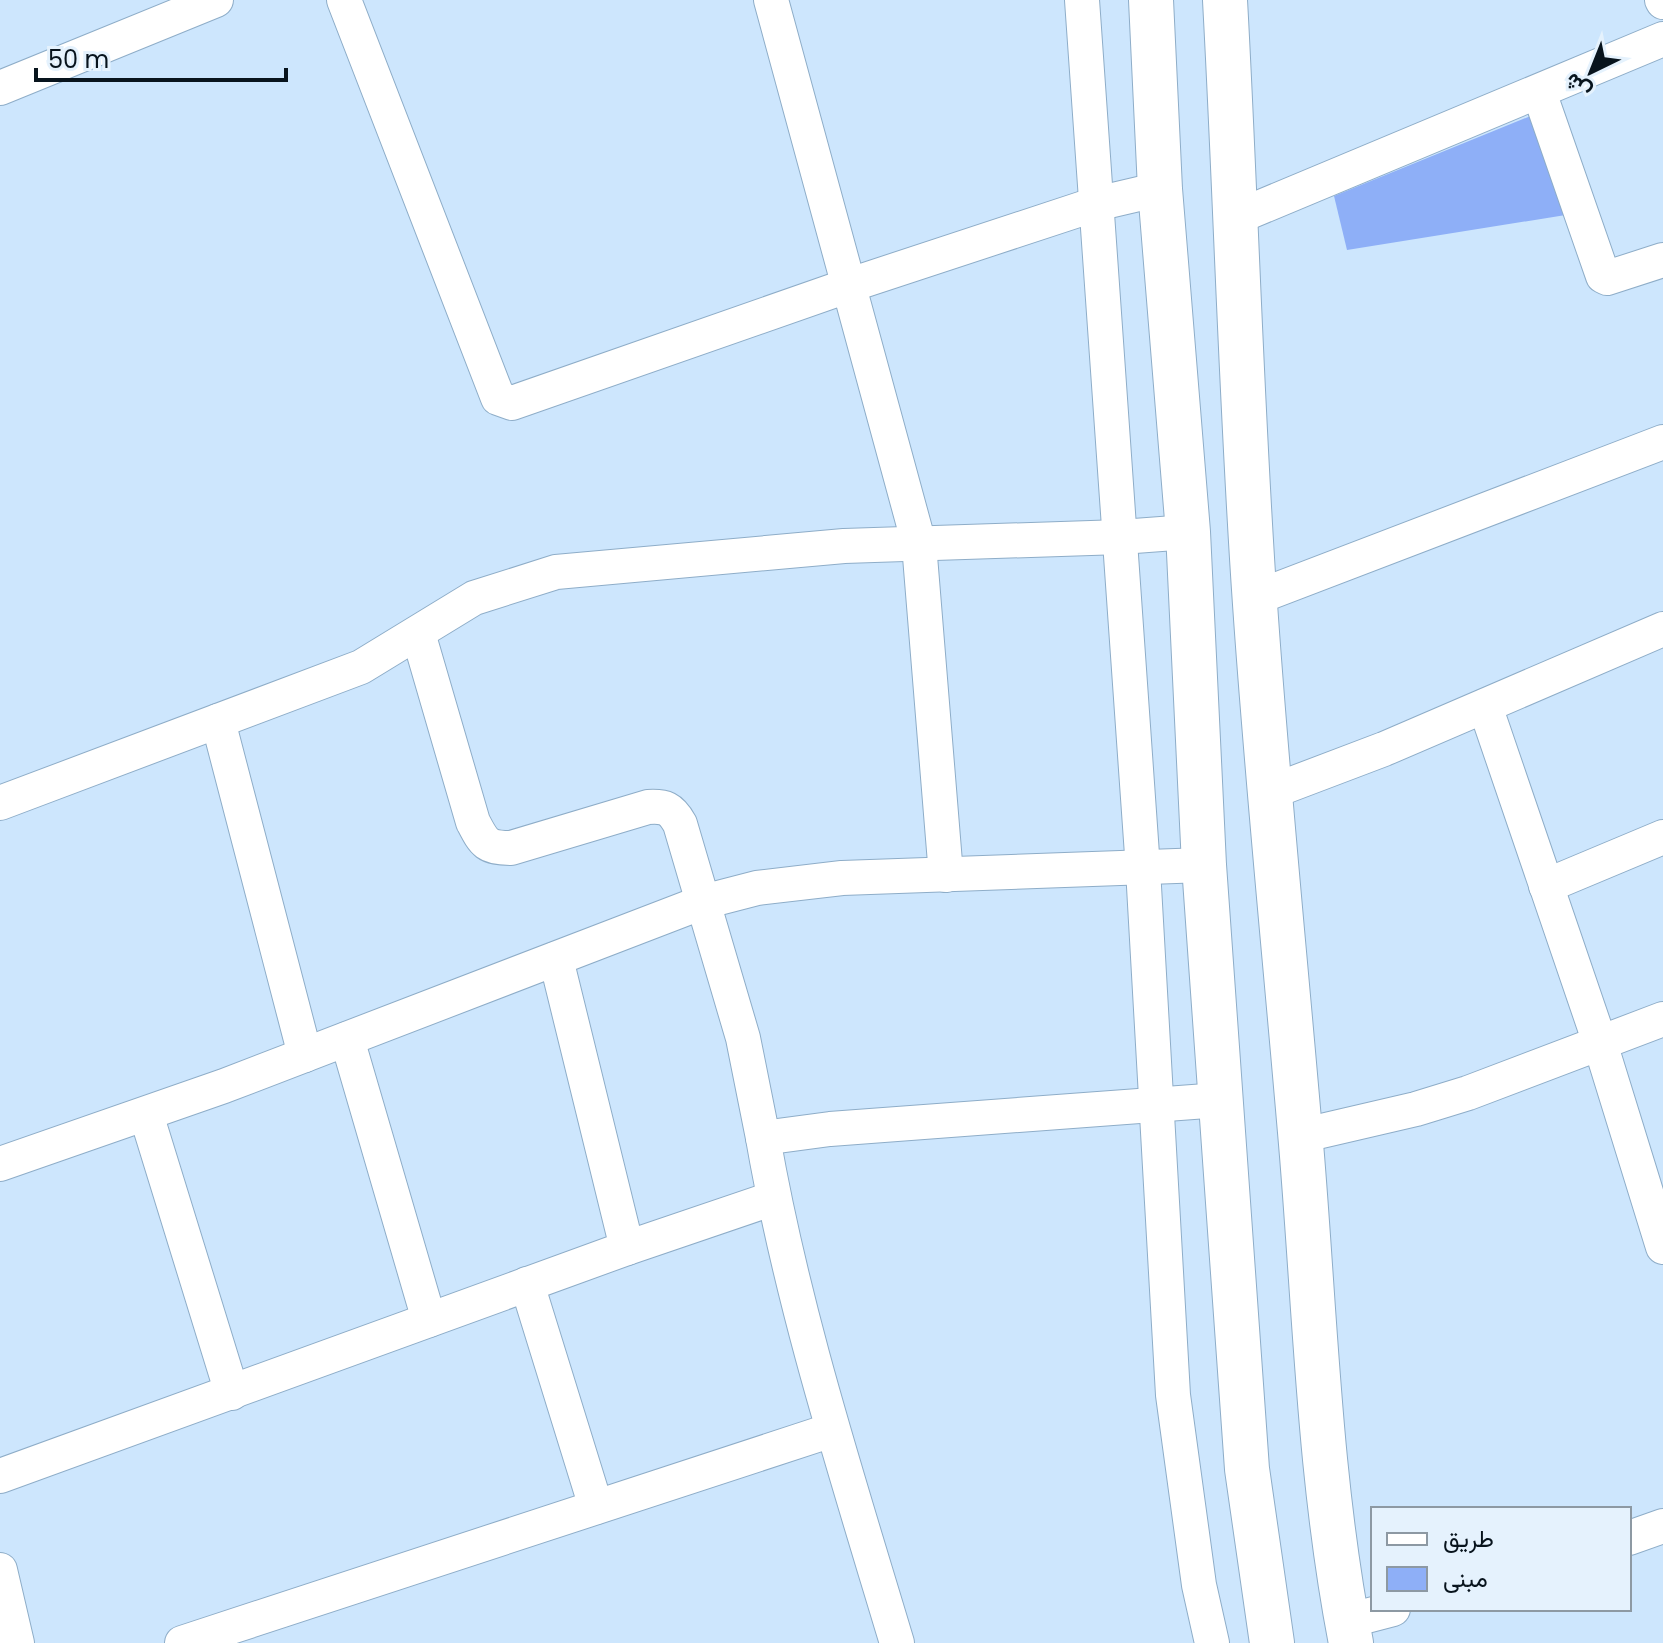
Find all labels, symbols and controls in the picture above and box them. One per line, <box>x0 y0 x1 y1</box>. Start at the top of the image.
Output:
scale bar <box>36 32 286 82</box>
north arrow <box>1551 32 1631 112</box>
text: 50 m <box>48 43 109 76</box>
text: ش <box>1557 66 1598 107</box>
legend <box>1371 1507 1631 1611</box>
text: طريق <box>1443 1522 1494 1555</box>
text: مبنى <box>1443 1562 1488 1595</box>

